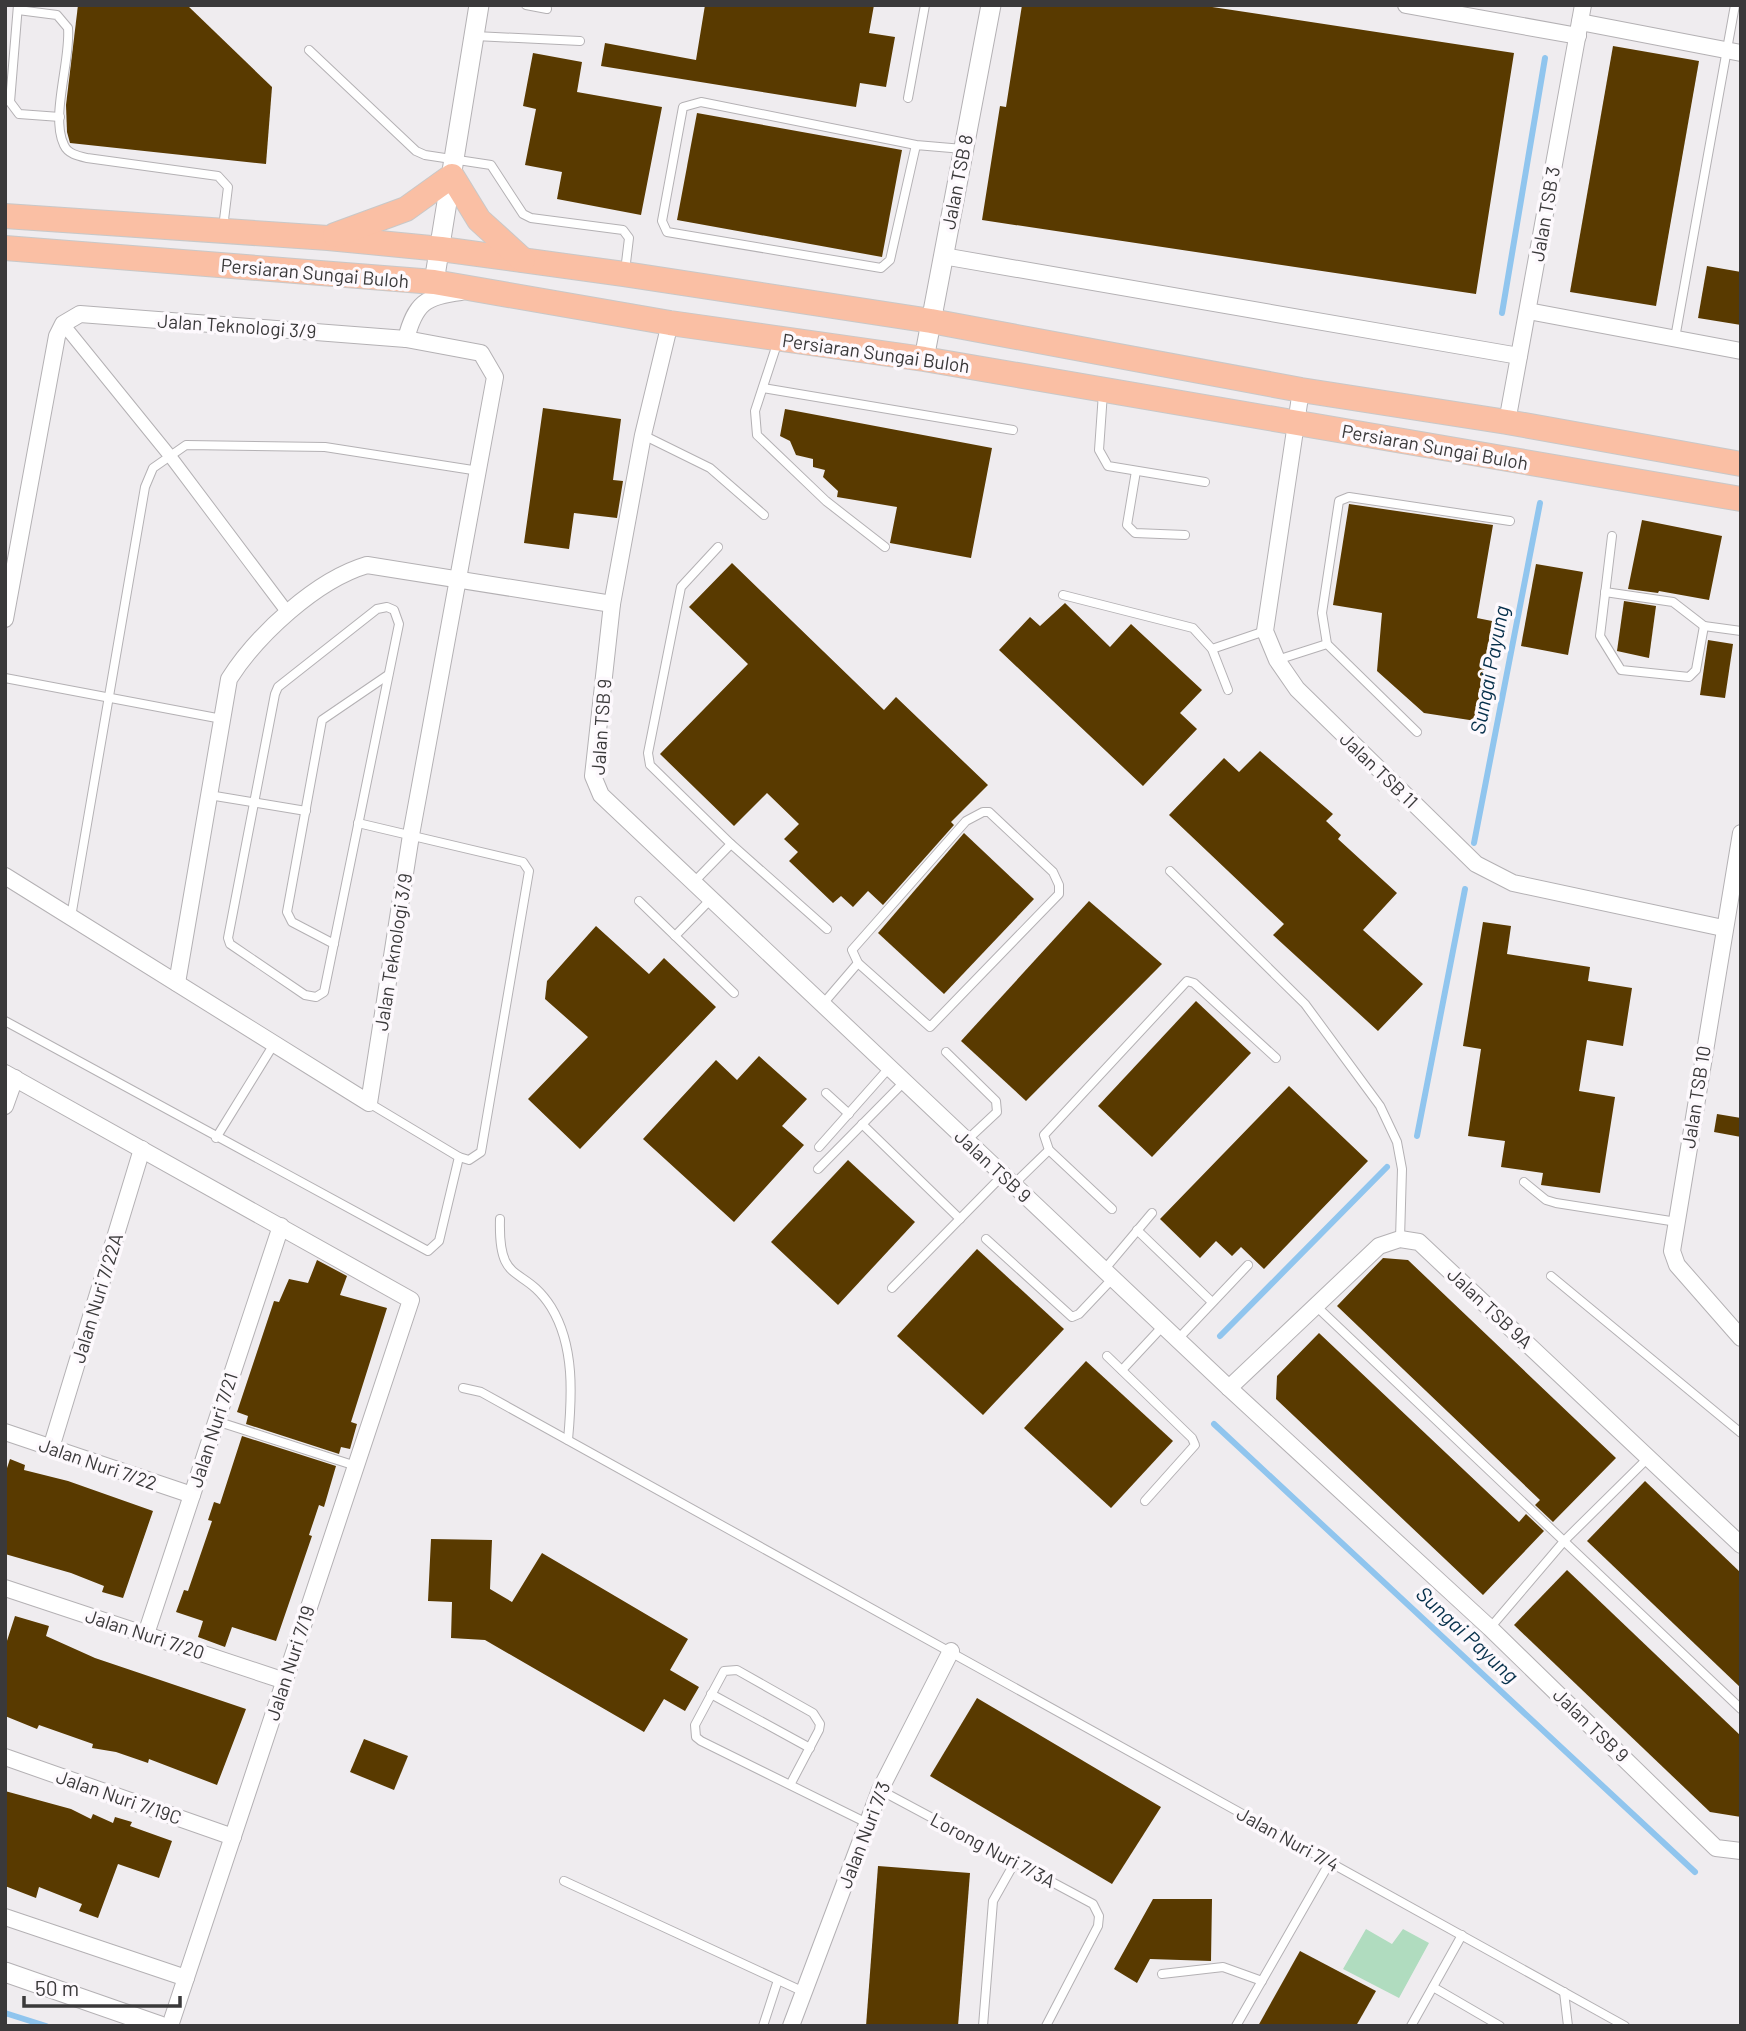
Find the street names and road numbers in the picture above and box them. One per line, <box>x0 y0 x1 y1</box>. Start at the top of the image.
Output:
street label: Jalan TSB 8 <box>936 132 977 231</box>
street label: Jalan TSB 3 <box>1525 165 1564 263</box>
street label: Persiaran Sungai Buloh <box>220 253 410 292</box>
street label: Jalan Teknologi 3/9 <box>157 308 317 343</box>
street label: Persiaran Sungai Buloh <box>781 328 971 377</box>
street label: Persiaran Sungai Buloh <box>1340 419 1530 474</box>
street label: Jalan TSB 9 <box>586 678 615 776</box>
street label: Jalan TSB 11 <box>1335 727 1423 813</box>
street label: Jalan Teknologi 3/9 <box>369 872 416 1032</box>
street label: Jalan TSB 10 <box>1676 1044 1715 1150</box>
street label: Jalan TSB 9 <box>950 1124 1036 1207</box>
street label: Jalan Nuri 7/22A <box>66 1230 127 1366</box>
street label: Jalan TSB 9A <box>1443 1262 1538 1353</box>
street label: Jalan Nuri 7/21 <box>183 1370 242 1490</box>
street label: Jalan Nuri 7/22 <box>36 1433 160 1494</box>
street label: Jalan Nuri 7/20 <box>83 1603 208 1664</box>
street label: Jalan Nuri 7/19 <box>260 1603 319 1723</box>
street label: Jalan TSB 9 <box>1549 1683 1634 1766</box>
street label: Jalan Nuri 7/19C <box>54 1764 185 1829</box>
street label: Jalan Nuri 7/3 <box>833 1778 894 1892</box>
street label: Jalan Nuri 7/4 <box>1233 1801 1343 1876</box>
street label: Lorong Nuri 7/3A <box>927 1807 1060 1892</box>

